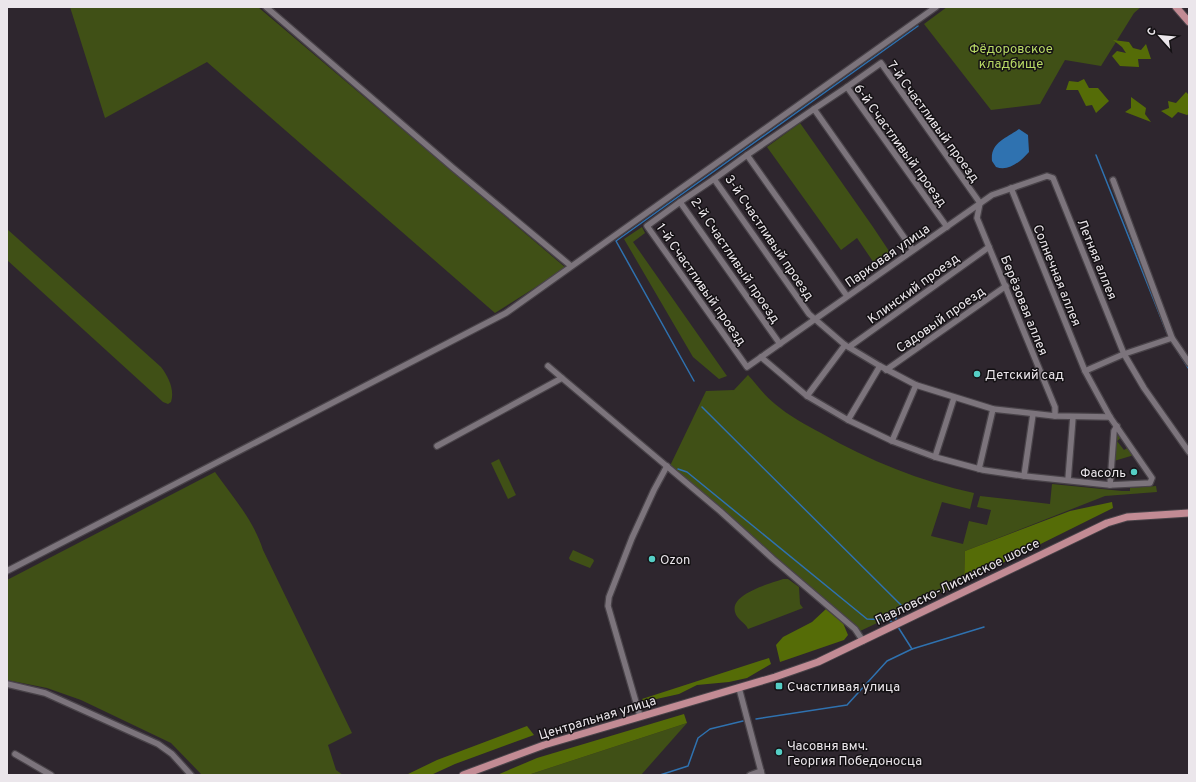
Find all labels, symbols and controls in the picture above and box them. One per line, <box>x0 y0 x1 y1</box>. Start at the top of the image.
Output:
north arrow <box>1140 16 1180 56</box>
text: С <box>1144 26 1160 38</box>
park label: Фёдоровское кладбище <box>969 42 1053 73</box>
street label: 7-й Счастливый проезд <box>883 58 982 186</box>
street label: 6-й Счастливый проезд <box>849 82 950 211</box>
street label: 3-й Счастливый проезд <box>720 172 817 304</box>
street label: 2-й Счастливый проезд <box>686 195 783 327</box>
street label: Летняя аллея <box>1073 217 1120 302</box>
street label: 1-й Счастливый проезд <box>652 221 749 350</box>
street label: Парковая улица <box>843 222 934 292</box>
street label: Солнечная аллея <box>1028 223 1084 329</box>
street label: Клинский проезд <box>865 251 964 328</box>
street label: Берёзовая аллея <box>996 253 1050 358</box>
street label: Садовый проезд <box>894 284 989 357</box>
place label: Детский сад <box>985 368 1064 384</box>
marker: Детский сад <box>972 369 982 379</box>
place label: Фасоль <box>1080 466 1126 482</box>
marker: Фасоль <box>1129 467 1139 477</box>
street label: Павловско-Лисинское шоссе <box>873 536 1043 630</box>
place label: Ozon <box>660 553 690 569</box>
marker: Ozon <box>647 554 657 564</box>
place label: Счастливая улица <box>787 680 900 696</box>
marker: Счастливая улица <box>774 681 784 691</box>
street label: Центральная улица <box>537 693 658 744</box>
place label: Часовня вмч. Георгия Победоносца <box>787 739 922 770</box>
marker: Часовня вмч. Георгия Победоносца <box>774 747 784 757</box>

